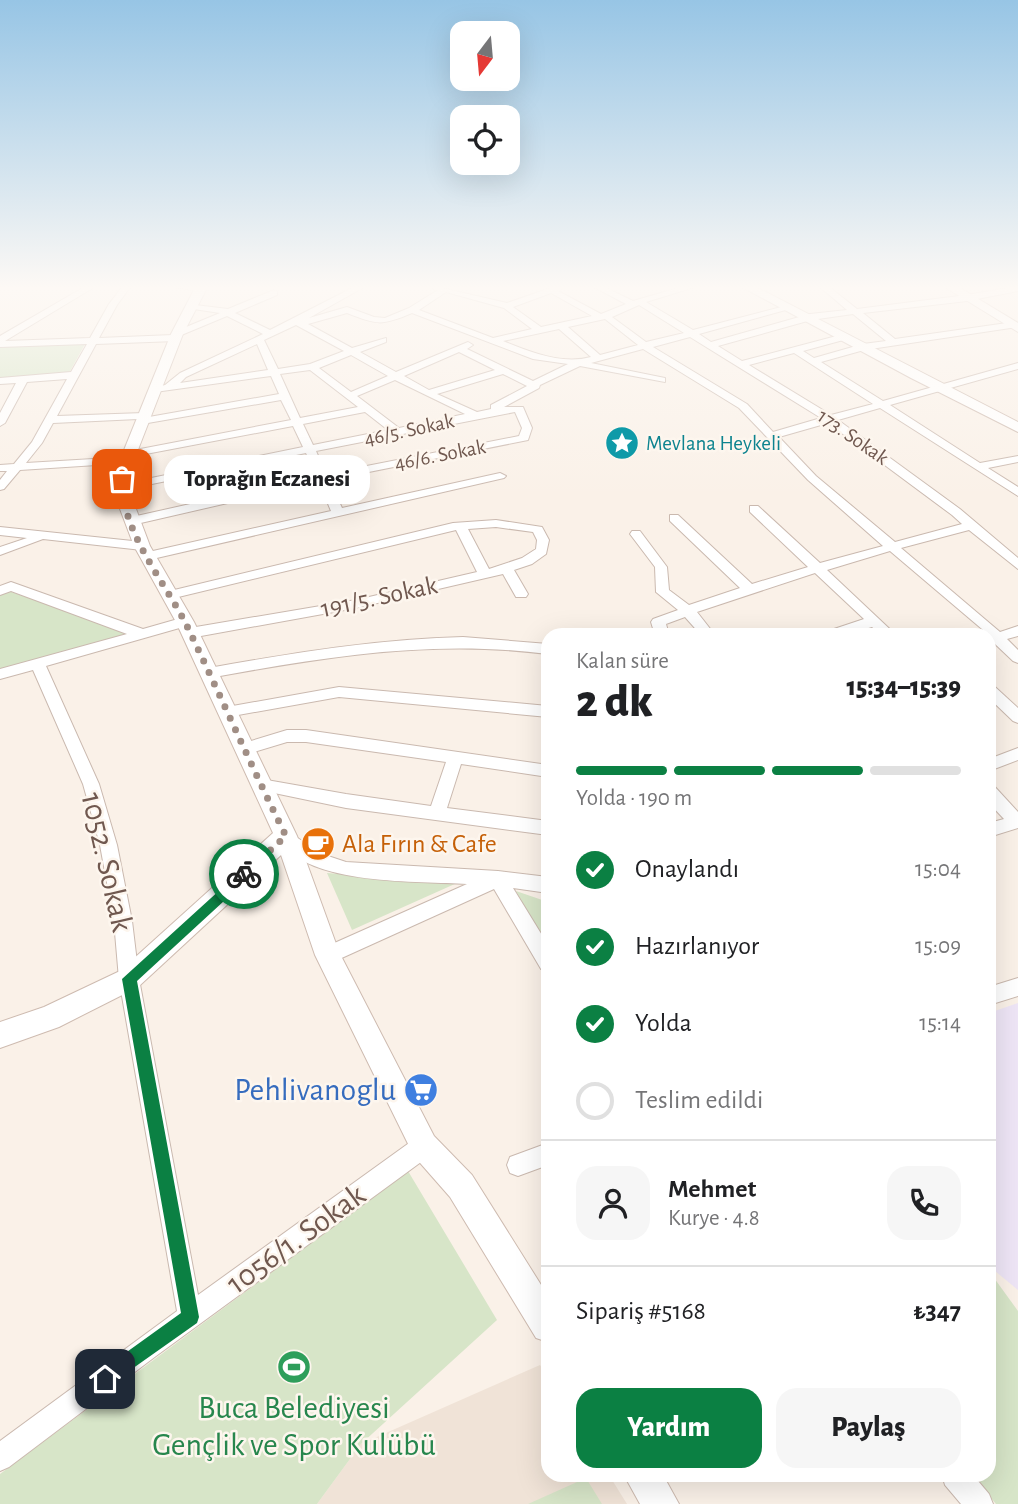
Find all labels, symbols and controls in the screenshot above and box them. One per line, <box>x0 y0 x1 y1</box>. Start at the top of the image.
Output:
north arrow <box>450 21 520 91</box>
map controls <box>450 21 520 175</box>
button: locate <box>450 105 520 175</box>
street label: 173. Sokak <box>814 405 893 469</box>
street label: 46/5. Sokak <box>362 410 456 450</box>
place icon: Mevlana Heykeli <box>603 424 641 462</box>
place label: Mevlana Heykeli <box>646 433 781 454</box>
street label: 46/6. Sokak <box>393 436 488 474</box>
pin <box>92 449 152 509</box>
callout: Toprağın Eczanesi <box>164 454 370 504</box>
icon: bag <box>103 460 141 498</box>
text: Toprağın Eczanesi <box>184 468 350 491</box>
street label: 191/5. Sokak <box>318 572 440 622</box>
text: Kalan süre <box>576 650 669 673</box>
text: 15:34–15:39 <box>846 674 961 700</box>
text: 2 dk <box>576 679 653 725</box>
text: Yolda · 190 m <box>576 787 692 810</box>
street label: 1052. Sokak <box>75 789 139 935</box>
cafe icon: Ala Fırın & Cafe <box>299 825 337 863</box>
place label: Ala Fırın & Cafe <box>342 831 497 857</box>
courier <box>209 839 279 909</box>
icon: check <box>576 851 614 889</box>
icon: bike <box>225 855 263 893</box>
text: Onaylandı <box>635 856 739 882</box>
text: 15:04 <box>915 858 961 881</box>
icon: check <box>576 928 614 966</box>
text: Hazırlanıyor <box>635 933 759 959</box>
text: 15:09 <box>915 935 961 958</box>
icon: check <box>576 1005 614 1043</box>
text: Yolda <box>635 1010 692 1036</box>
text: 15:14 <box>919 1012 961 1035</box>
supermarket icon: Pehlivanoglu <box>402 1071 440 1109</box>
place label: Pehlivanoglu <box>234 1074 396 1106</box>
text: Teslim edildi <box>635 1087 763 1113</box>
button: person <box>576 1166 650 1240</box>
button: phone <box>887 1166 961 1240</box>
text: Mehmet <box>668 1176 756 1202</box>
street label: 1056/1. Sokak <box>221 1178 372 1300</box>
text: Kurye · 4.8 <box>668 1207 760 1230</box>
text: Sipariş #5168 <box>576 1298 706 1324</box>
text: ₺347 <box>913 1298 961 1324</box>
sports icon: Buca Belediyesi Gençlik ve Spor Kulübü <box>275 1348 313 1386</box>
pin <box>75 1349 135 1409</box>
icon: home <box>86 1360 124 1398</box>
button: Yardım <box>576 1388 762 1468</box>
button: Paylaş <box>776 1388 961 1468</box>
place label: Buca Belediyesi Gençlik ve Spor Kulübü <box>152 1392 436 1461</box>

